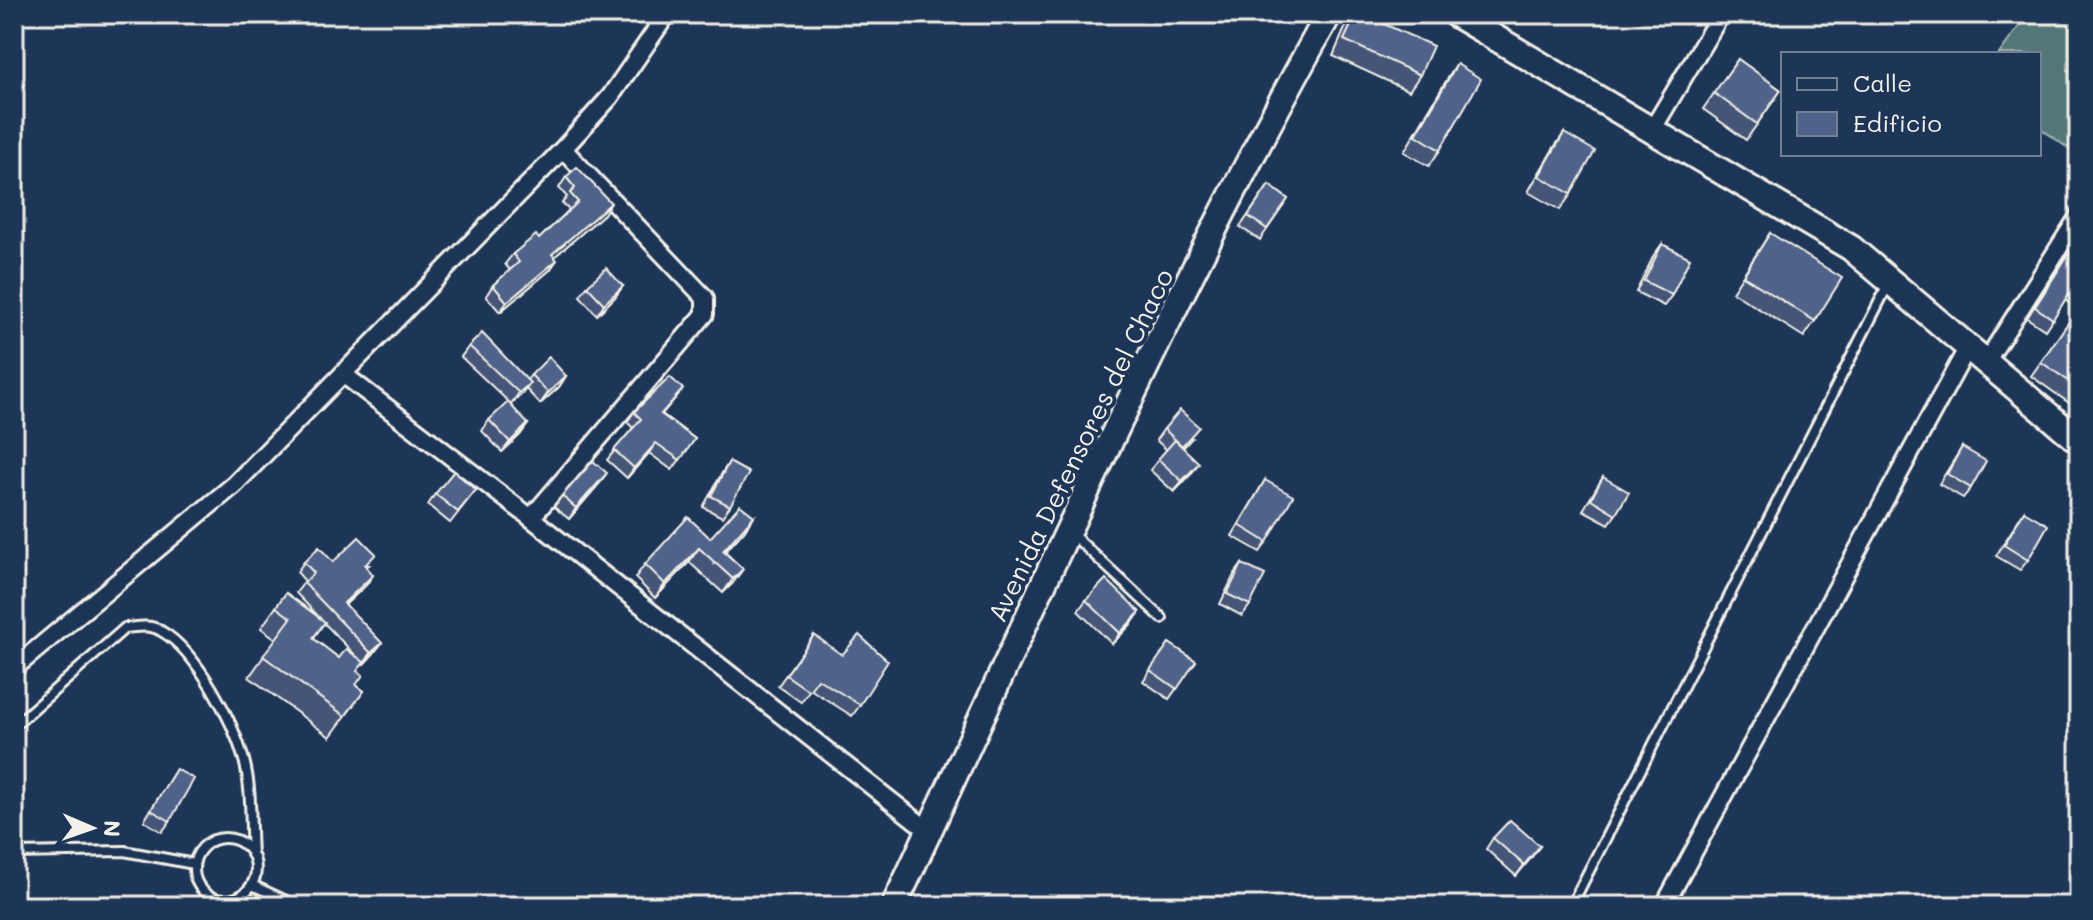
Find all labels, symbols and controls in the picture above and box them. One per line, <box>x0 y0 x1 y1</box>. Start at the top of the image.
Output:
legend <box>1781 52 2041 156</box>
text: Calle <box>1853 67 1912 98</box>
text: Edificio <box>1853 107 1942 138</box>
street label: Avenida Defensores del Chaco <box>979 263 1181 627</box>
north arrow <box>52 788 132 868</box>
text: N <box>98 820 127 838</box>

